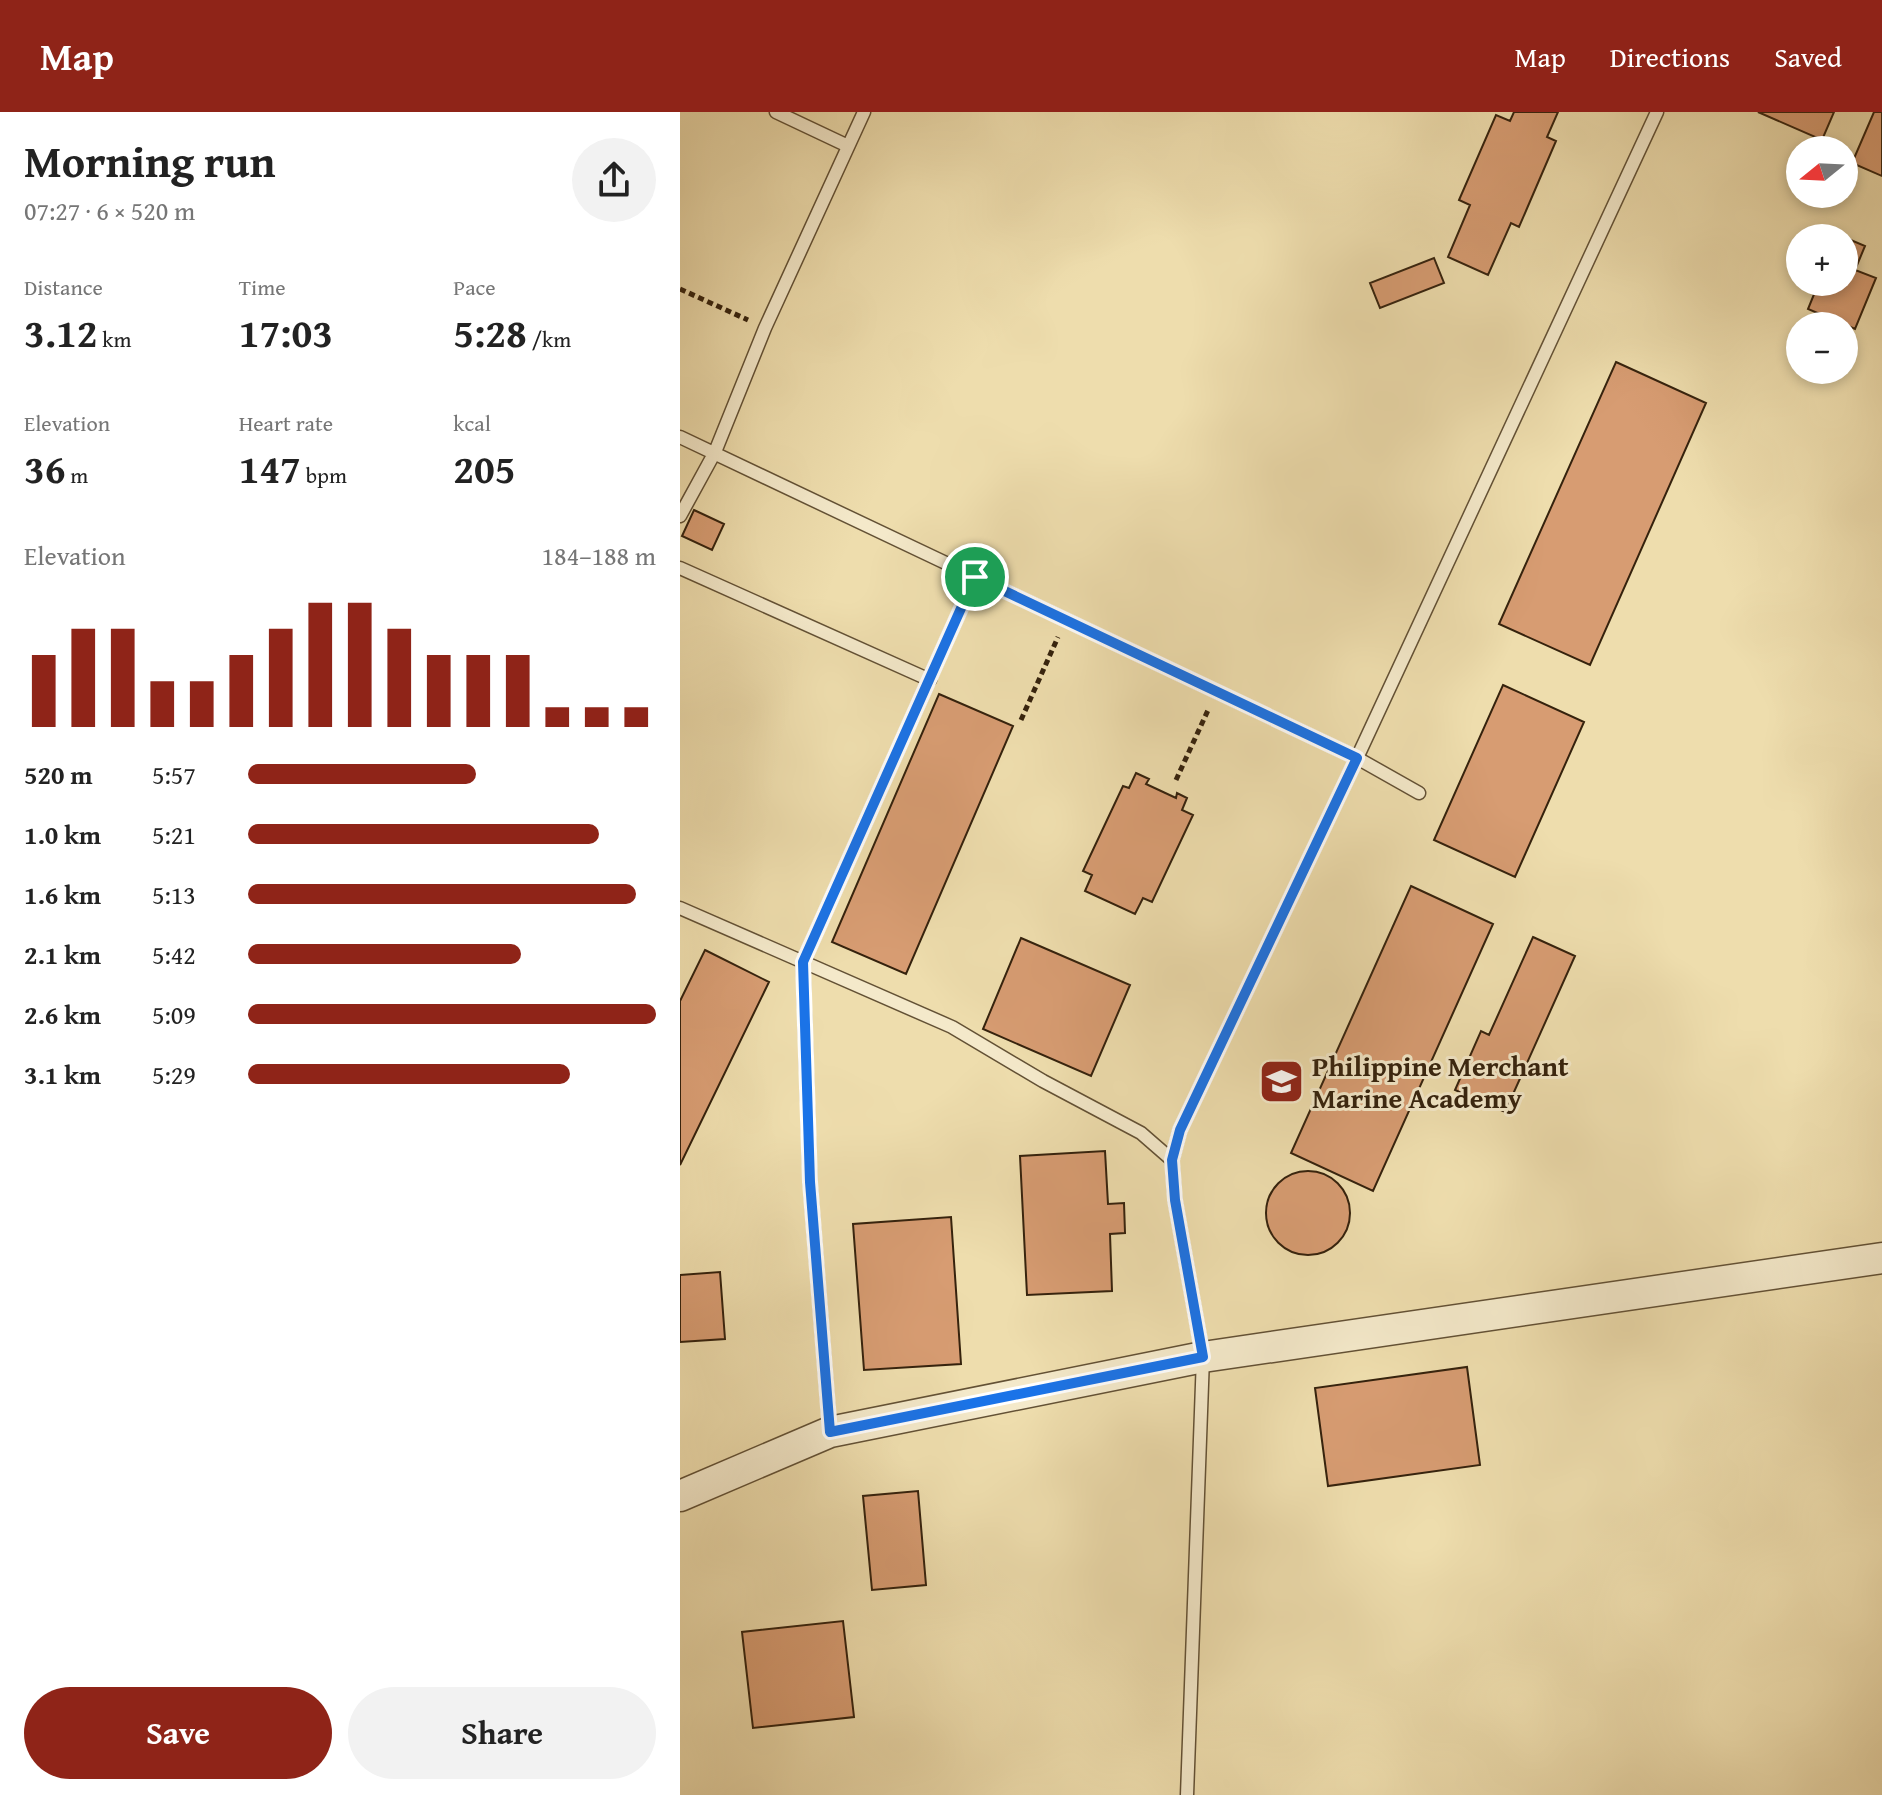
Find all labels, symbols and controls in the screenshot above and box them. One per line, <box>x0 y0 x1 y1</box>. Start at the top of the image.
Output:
text: Map <box>40 28 114 84</box>
text: Map <box>1514 36 1566 77</box>
text: Directions <box>1610 36 1730 77</box>
text: Saved <box>1774 36 1842 77</box>
text: Morning run <box>24 129 275 193</box>
north arrow <box>1786 136 1858 208</box>
map controls <box>1786 136 1858 384</box>
button: share <box>572 138 656 222</box>
text: 07:27 · 6 × 520 m <box>24 191 195 230</box>
button: + <box>1786 224 1858 296</box>
text: Distance <box>24 271 103 303</box>
text: Time <box>239 271 285 303</box>
text: Pace <box>453 271 496 303</box>
text: 3.12 <box>24 303 97 362</box>
text: 17:03 <box>239 303 333 362</box>
text: 5:28 <box>453 303 527 362</box>
button: − <box>1786 312 1858 384</box>
text: km <box>97 323 131 355</box>
text: /km <box>527 323 571 355</box>
text: Elevation <box>24 407 110 439</box>
text: Heart rate <box>239 407 333 439</box>
text: kcal <box>453 407 491 439</box>
text: 36 <box>24 439 65 498</box>
text: 147 <box>239 439 301 498</box>
text: 205 <box>453 439 516 498</box>
text: m <box>65 459 88 491</box>
text: bpm <box>301 459 347 491</box>
text: Elevation <box>24 536 126 575</box>
text: 184–188 m <box>542 536 656 575</box>
pin <box>941 543 1009 611</box>
icon: arrive <box>953 555 997 599</box>
text: 520 m <box>24 755 92 794</box>
text: 5:57 <box>152 755 196 794</box>
text: 1.0 km <box>24 815 101 854</box>
text: 5:21 <box>152 815 196 854</box>
text: 1.6 km <box>24 875 101 914</box>
text: 5:13 <box>152 875 196 914</box>
text: 2.1 km <box>24 935 101 974</box>
text: 5:42 <box>152 935 196 974</box>
text: 2.6 km <box>24 995 101 1034</box>
text: 5:09 <box>152 995 196 1034</box>
place label: Philippine Merchant Marine Academy <box>1312 1045 1569 1118</box>
text: 3.1 km <box>24 1055 101 1094</box>
text: 5:29 <box>152 1055 196 1094</box>
school or university icon: Philippine Merchant Marine Academy <box>1257 1058 1305 1106</box>
button: Save <box>24 1687 332 1779</box>
button: Share <box>348 1687 656 1779</box>

